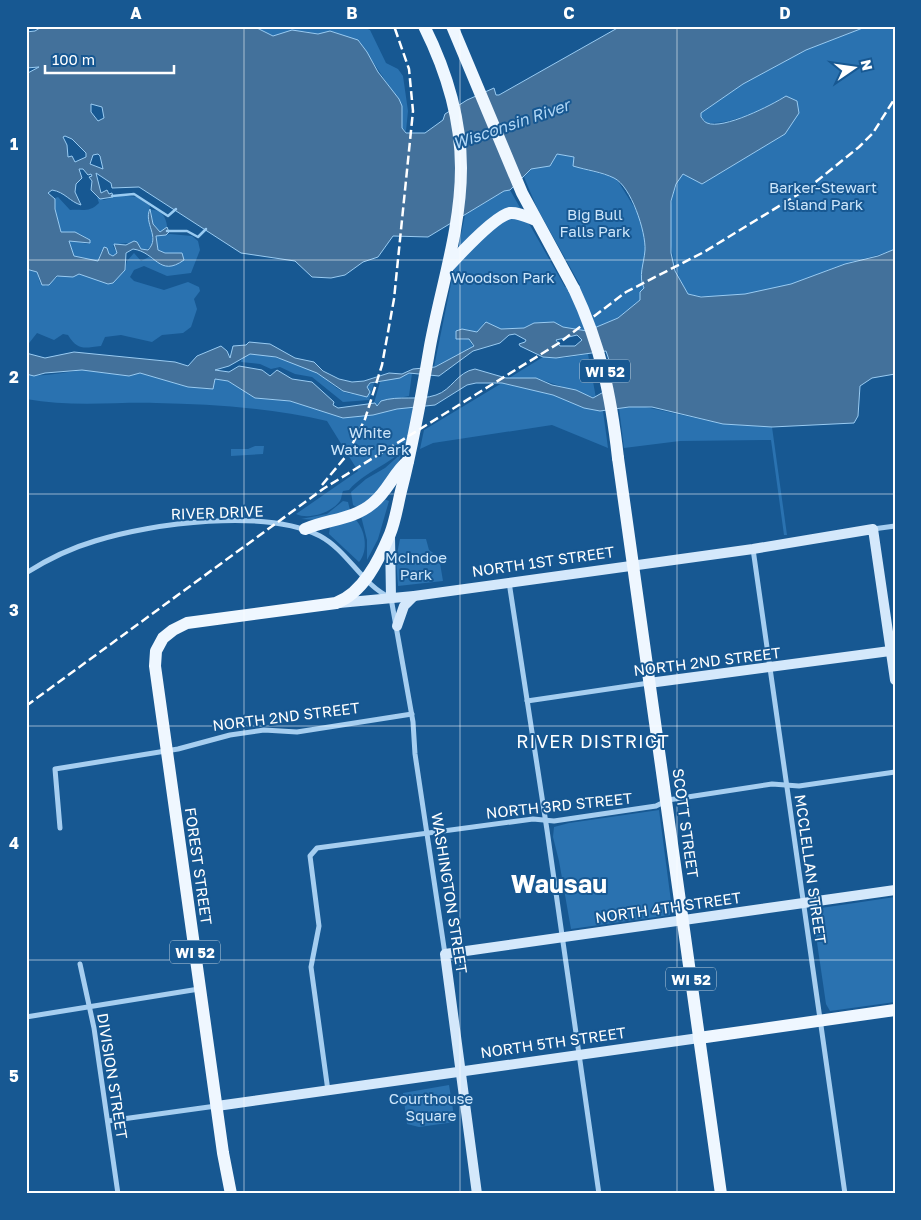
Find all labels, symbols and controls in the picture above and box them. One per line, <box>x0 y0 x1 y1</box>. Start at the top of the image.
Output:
text: A <box>130 3 142 23</box>
text: B <box>346 3 358 23</box>
text: C <box>563 3 575 23</box>
text: D <box>779 3 791 23</box>
scale bar <box>45 42 174 74</box>
north arrow <box>828 42 878 92</box>
text: 100 m <box>52 50 95 68</box>
text: N <box>858 58 877 72</box>
water label: Wisconsin River <box>450 94 575 153</box>
text: 1 <box>10 134 18 154</box>
park label: Barker-Stewart Island Park <box>769 178 877 213</box>
park label: Big Bull Falls Park <box>560 205 631 240</box>
park label: Woodson Park <box>451 268 555 286</box>
road number: WI 52 <box>580 360 630 382</box>
text: 2 <box>9 367 19 387</box>
park label: White Water Park <box>331 423 410 458</box>
street label: RIVER DRIVE <box>170 501 264 523</box>
street label: NORTH 1ST STREET <box>471 542 615 580</box>
park label: McIndoe Park <box>385 548 447 583</box>
text: 3 <box>9 600 19 620</box>
street label: NORTH 2ND STREET <box>632 643 782 679</box>
street label: NORTH 2ND STREET <box>211 698 361 734</box>
district label: RIVER DISTRICT <box>516 730 670 752</box>
street label: SCOTT STREET <box>669 767 703 879</box>
street label: NORTH 3RD STREET <box>485 788 633 822</box>
street label: MCCLELLAN STREET <box>792 793 830 945</box>
street label: FOREST STREET <box>182 806 216 926</box>
street label: WASHINGTON STREET <box>428 811 472 975</box>
text: 4 <box>9 833 19 853</box>
district label: Wausau <box>511 868 607 899</box>
street label: NORTH 4TH STREET <box>594 888 742 926</box>
road number: WI 52 <box>170 940 220 964</box>
road number: WI 52 <box>666 968 716 991</box>
street label: DIVISION STREET <box>94 1012 132 1140</box>
street label: NORTH 5TH STREET <box>479 1023 627 1061</box>
text: 5 <box>9 1066 19 1086</box>
park label: Courthouse Square <box>389 1089 473 1124</box>

